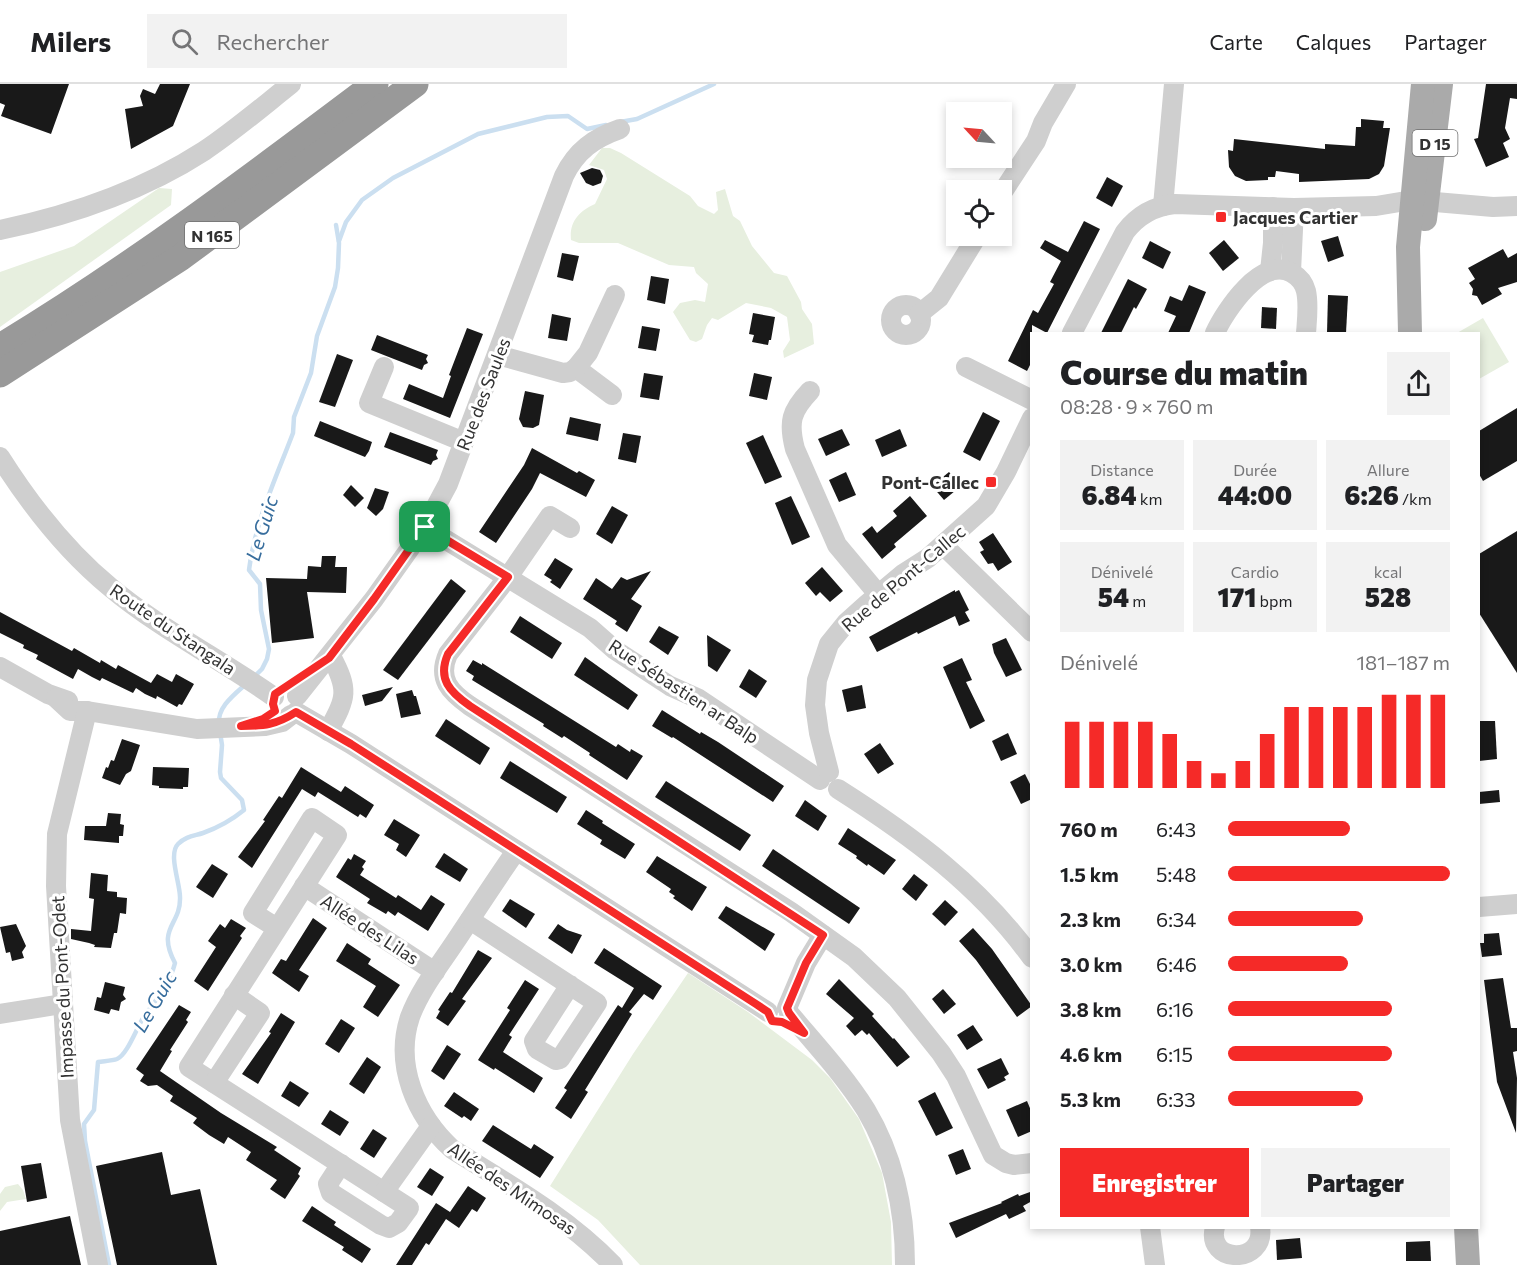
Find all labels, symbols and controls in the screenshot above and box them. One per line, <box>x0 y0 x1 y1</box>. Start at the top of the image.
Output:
search box <box>147 14 567 68</box>
text: Milers <box>30 24 111 58</box>
icon: search <box>168 25 201 58</box>
text: Rechercher <box>216 28 329 55</box>
text: Carte <box>1210 29 1263 54</box>
text: Calques <box>1296 29 1371 54</box>
text: Partager <box>1404 29 1487 54</box>
north arrow <box>946 102 1012 168</box>
map controls <box>946 102 1012 246</box>
road number: D 15 <box>1412 130 1458 156</box>
button: locate <box>946 180 1012 246</box>
place label: Jacques Cartier <box>1233 206 1358 228</box>
marker: Jacques Cartier <box>1214 210 1228 224</box>
road number: N 165 <box>185 222 239 248</box>
street label: Rue des Saules <box>451 335 515 453</box>
text: Course du matin <box>1060 351 1308 392</box>
button: share <box>1387 352 1450 415</box>
text: 08:28 · 9 × 760 m <box>1060 394 1214 418</box>
text: Distance <box>1090 460 1154 479</box>
text: Durée <box>1233 460 1277 479</box>
text: Allure <box>1367 460 1409 479</box>
place label: Pont-Callec <box>881 471 979 493</box>
marker: Pont-Callec <box>984 475 998 489</box>
text: 6.84 <box>1082 479 1137 510</box>
text: 44:00 <box>1218 479 1292 510</box>
text: 6:26 <box>1344 479 1399 510</box>
text: km <box>1137 489 1162 508</box>
text: /km <box>1399 489 1432 508</box>
water label: Le Guic <box>240 492 282 563</box>
pin <box>399 501 450 552</box>
icon: arrive <box>408 510 441 543</box>
street label: Rue de Pont-Callec <box>837 520 969 636</box>
text: Dénivelé <box>1091 562 1153 581</box>
text: Cardio <box>1231 562 1279 581</box>
text: kcal <box>1374 562 1402 581</box>
street label: Route du Stangala <box>106 579 240 679</box>
text: 54 <box>1098 581 1129 612</box>
text: 171 <box>1218 581 1256 612</box>
text: 528 <box>1365 581 1411 612</box>
text: m <box>1129 591 1146 610</box>
text: bpm <box>1256 591 1292 610</box>
street label: Rue Sébastien ar Balp <box>605 634 763 748</box>
text: Dénivelé <box>1060 650 1138 674</box>
text: 181–187 m <box>1357 650 1450 674</box>
text: 760 m <box>1060 817 1118 841</box>
text: 6:43 <box>1156 817 1196 841</box>
text: 1.5 km <box>1060 862 1119 886</box>
text: 5:48 <box>1156 862 1196 886</box>
street label: Allée des Lilas <box>317 889 423 969</box>
street label: Impasse du Pont-Odet <box>46 895 78 1079</box>
text: 2.3 km <box>1060 907 1121 931</box>
text: 6:34 <box>1156 907 1196 931</box>
text: 3.0 km <box>1060 952 1122 976</box>
text: 6:46 <box>1156 952 1197 976</box>
water label: Le Guic <box>127 966 181 1036</box>
text: 3.8 km <box>1060 997 1122 1021</box>
text: 6:16 <box>1156 997 1194 1021</box>
text: 4.6 km <box>1060 1042 1122 1066</box>
text: 6:15 <box>1156 1042 1193 1066</box>
text: 5.3 km <box>1060 1087 1121 1111</box>
text: 6:33 <box>1156 1087 1196 1111</box>
street label: Allée des Mimosas <box>444 1137 580 1239</box>
button: Enregistrer <box>1060 1148 1249 1217</box>
button: Partager <box>1261 1148 1450 1217</box>

